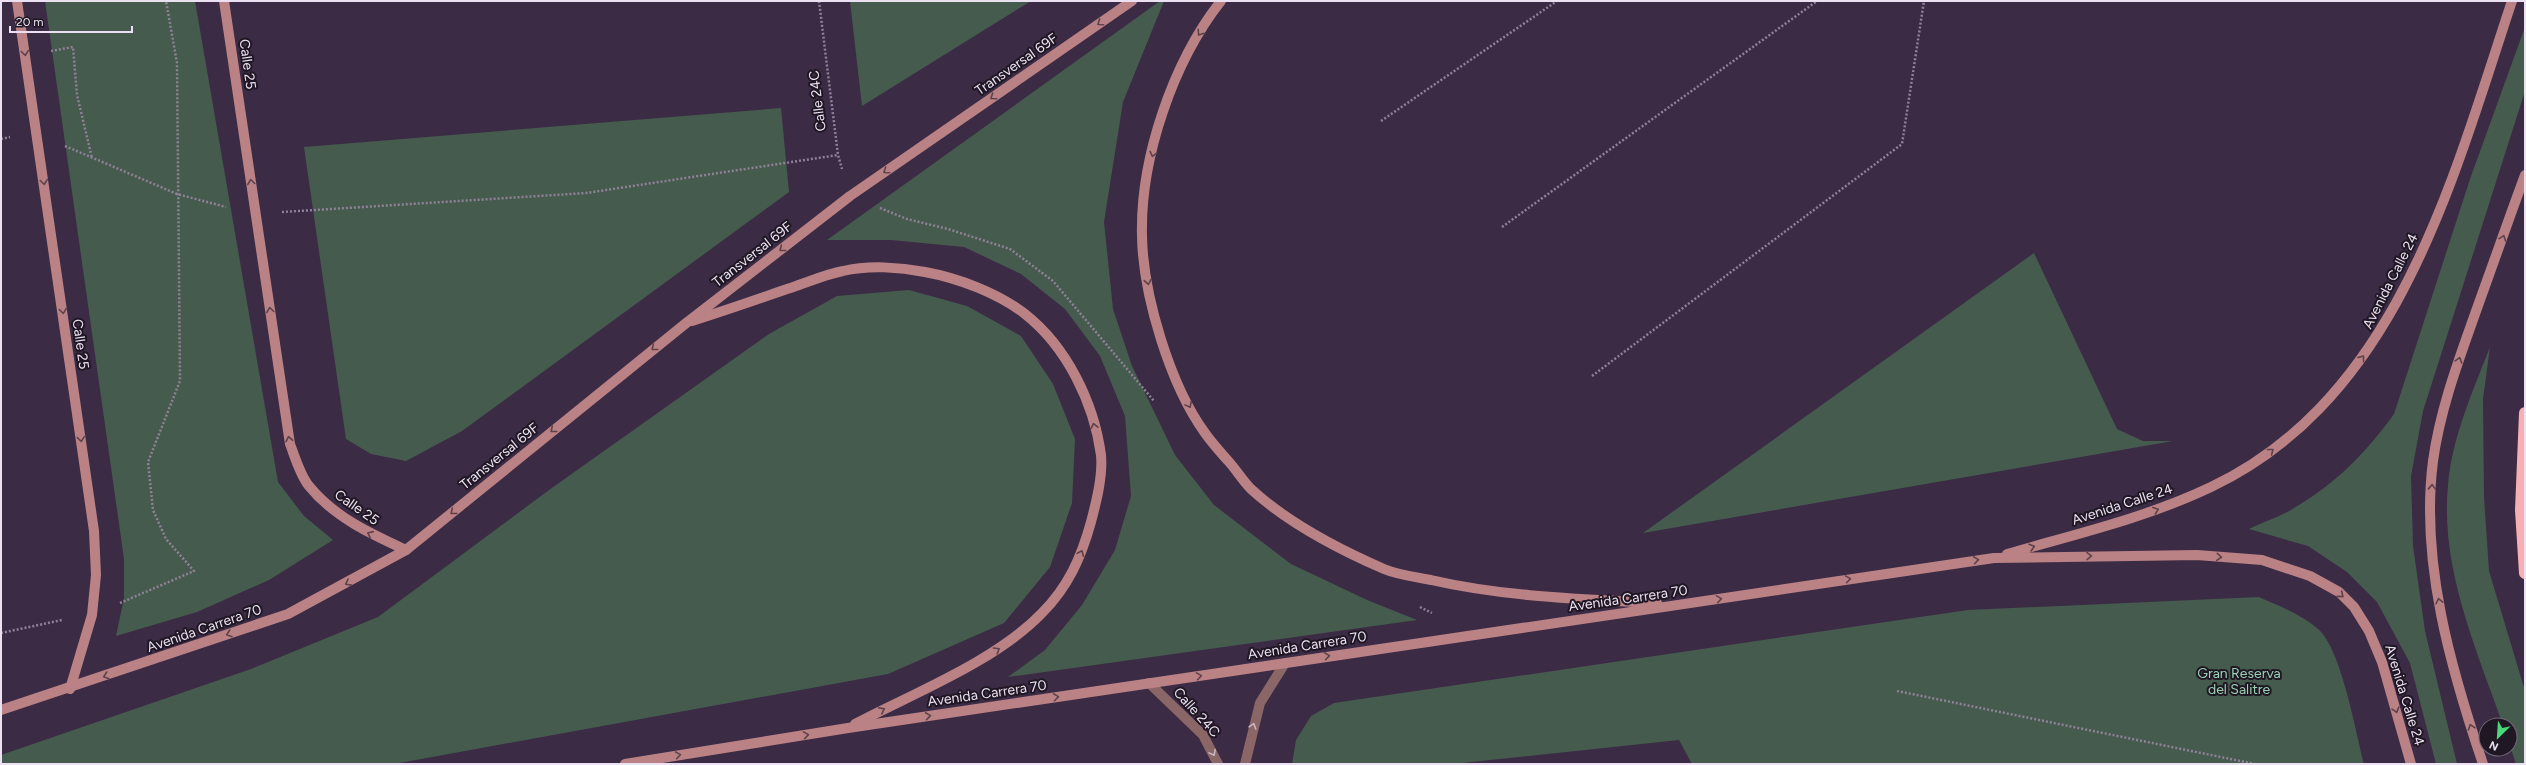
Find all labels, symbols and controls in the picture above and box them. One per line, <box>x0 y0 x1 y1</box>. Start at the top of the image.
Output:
scale bar <box>10 8 132 34</box>
text: 20 m <box>16 15 44 29</box>
one-way arrow <box>1097 18 1104 26</box>
one-way arrow <box>1198 29 1205 36</box>
street label: Transversal 69F <box>972 30 1061 99</box>
street label: Calle 25 <box>236 38 259 90</box>
one-way arrow <box>20 50 29 57</box>
street label: Calle 24C <box>805 70 830 132</box>
one-way arrow <box>990 92 997 100</box>
one-way arrow <box>1149 150 1157 157</box>
one-way arrow <box>883 166 890 174</box>
one-way arrow <box>39 179 48 185</box>
one-way arrow <box>247 179 256 185</box>
street label: Transversal 69F <box>709 218 796 291</box>
street label: Avenida Calle 24 <box>2359 230 2422 332</box>
one-way arrow <box>2498 234 2506 241</box>
one-way arrow <box>779 244 786 251</box>
one-way arrow <box>1143 279 1152 285</box>
one-way arrow <box>266 307 275 313</box>
one-way arrow <box>58 308 67 314</box>
street label: Calle 25 <box>69 318 92 370</box>
one-way arrow <box>652 344 659 351</box>
one-way arrow <box>2357 355 2365 362</box>
one-way arrow <box>2454 357 2463 364</box>
one-way arrow <box>1185 400 1192 408</box>
street label: Transversal 69F <box>456 419 542 493</box>
one-way arrow <box>1091 423 1099 430</box>
one-way arrow <box>551 426 558 433</box>
one-way arrow <box>76 436 85 442</box>
one-way arrow <box>285 436 294 442</box>
one-way arrow <box>2267 448 2274 455</box>
street label: Avenida Calle 24 <box>2070 480 2175 529</box>
one-way arrow <box>2428 484 2436 490</box>
street label: Calle 25 <box>331 486 382 529</box>
one-way arrow <box>2153 507 2160 515</box>
one-way arrow <box>450 508 457 515</box>
one-way arrow <box>367 531 375 539</box>
one-way arrow <box>2028 543 2035 552</box>
one-way arrow <box>1076 550 1084 558</box>
one-way arrow <box>2086 552 2092 560</box>
one-way arrow <box>2216 552 2222 561</box>
one-way arrow <box>1973 556 1979 565</box>
one-way arrow <box>1844 575 1851 584</box>
one-way arrow <box>345 578 352 586</box>
street label: Avenida Carrera 70 <box>1567 582 1689 615</box>
one-way arrow <box>2336 590 2343 597</box>
one-way arrow <box>1716 595 1722 604</box>
one-way arrow <box>2436 598 2444 604</box>
street label: Avenida Carrera 70 <box>145 601 264 656</box>
street label: Avenida Carrera 70 <box>1246 628 1368 663</box>
one-way arrow <box>225 629 232 638</box>
street label: Avenida Calle 24 <box>2381 642 2428 748</box>
one-way arrow <box>993 647 1000 654</box>
one-way arrow <box>1324 652 1330 661</box>
park label: Gran Reserva del Salitre <box>2197 665 2281 698</box>
one-way arrow <box>102 672 109 680</box>
one-way arrow <box>1196 672 1202 681</box>
street label: Avenida Carrera 70 <box>926 677 1048 710</box>
street label: Calle 24C <box>1170 684 1223 741</box>
one-way arrow <box>1053 693 1060 702</box>
one-way arrow <box>2391 706 2400 713</box>
one-way arrow <box>878 707 886 715</box>
one-way arrow <box>925 712 931 721</box>
north arrow <box>2478 717 2518 757</box>
one-way arrow <box>1248 723 1257 730</box>
one-way arrow <box>2467 724 2475 731</box>
one-way arrow <box>803 731 809 739</box>
text: N <box>2487 738 2501 753</box>
one-way arrow <box>1208 749 1216 756</box>
one-way arrow <box>675 752 681 760</box>

